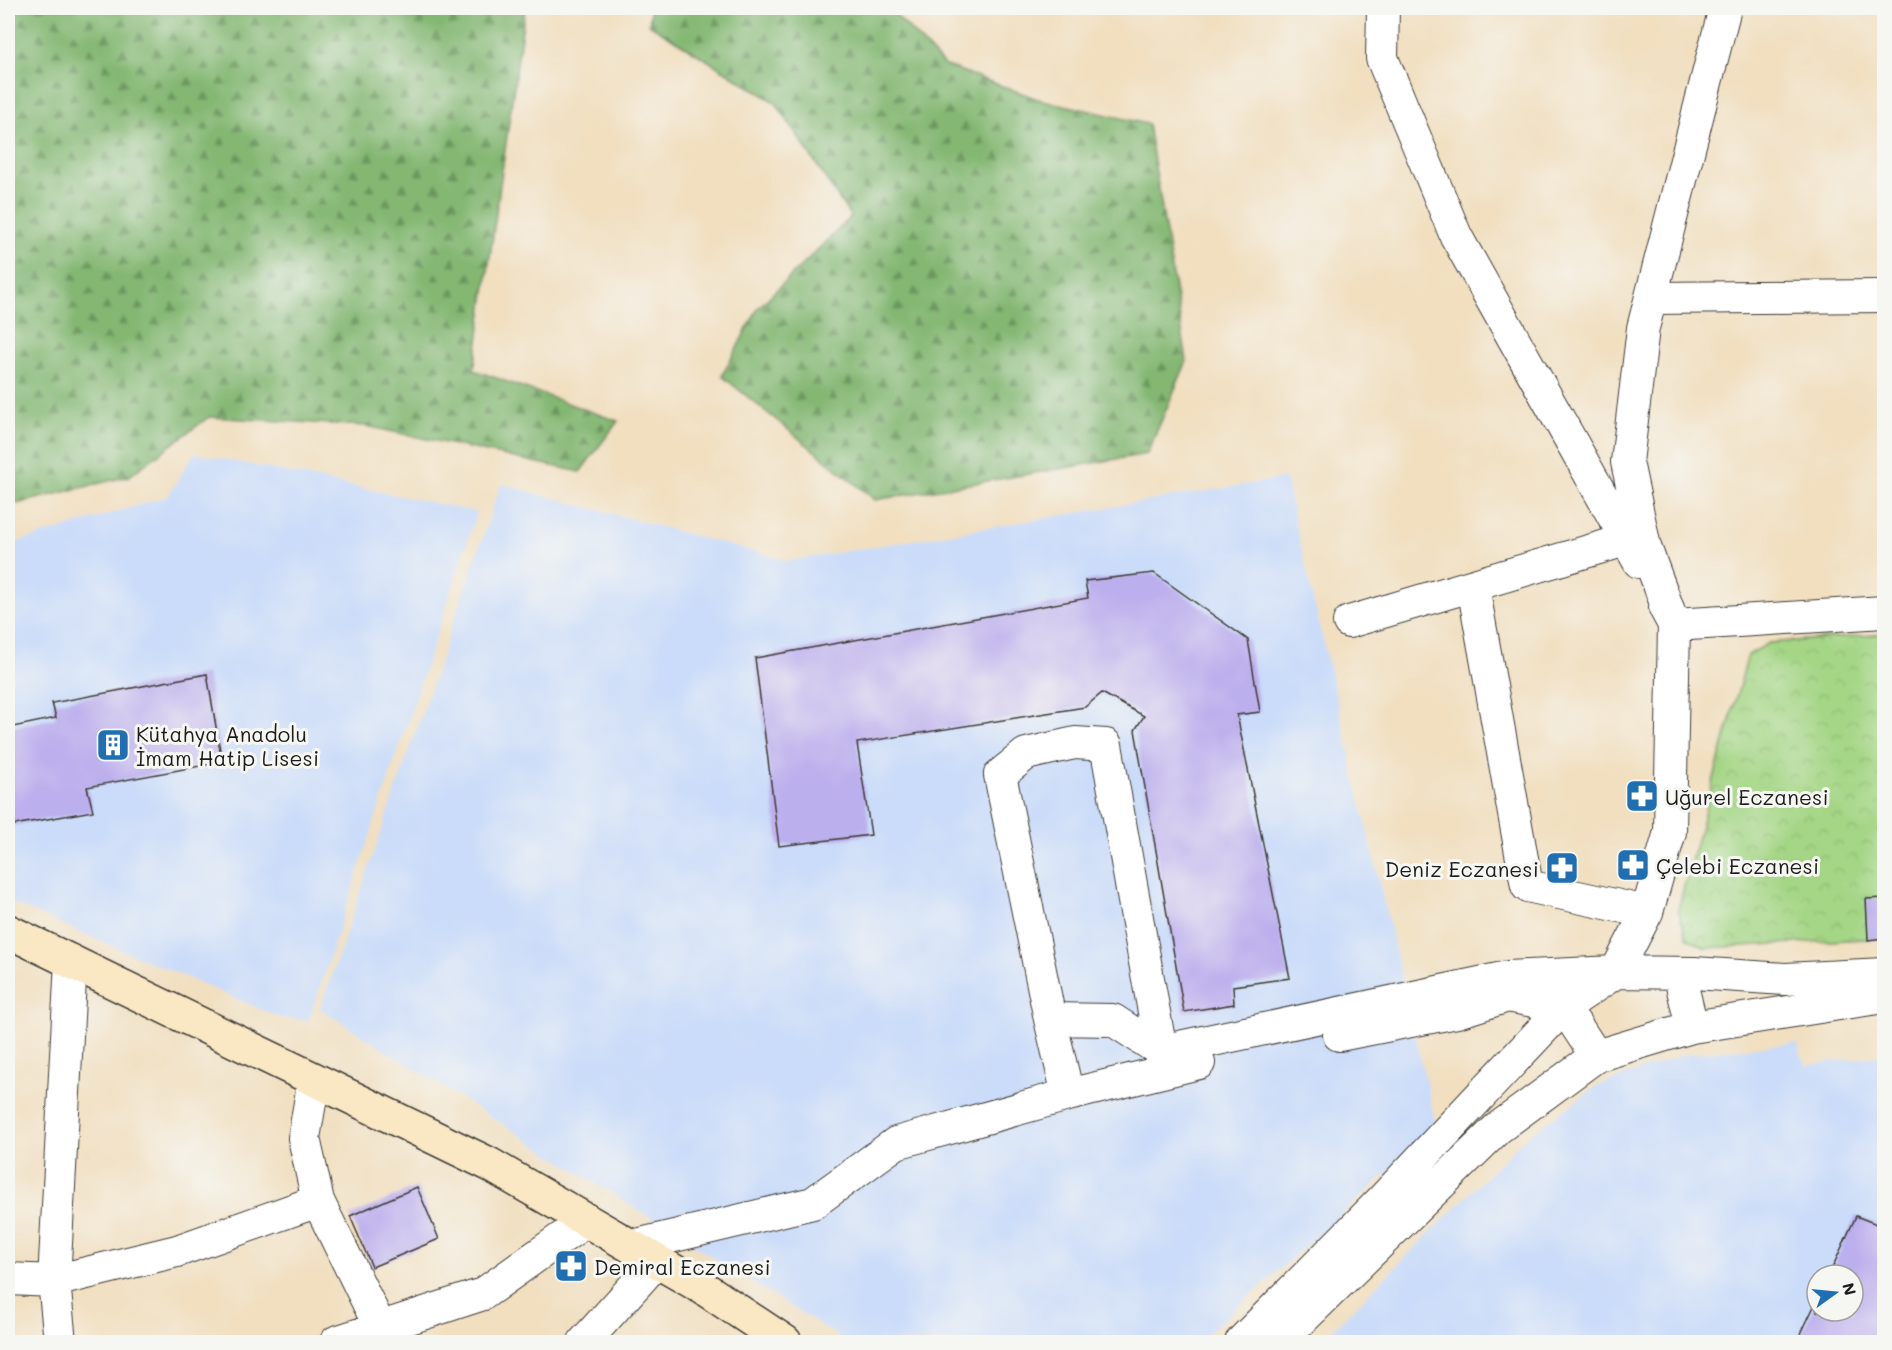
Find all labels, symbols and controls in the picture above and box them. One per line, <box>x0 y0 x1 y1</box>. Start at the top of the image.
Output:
place label: Kütahya Anadolu İmam Hatip Lisesi <box>136 720 319 771</box>
building icon: Kütahya Anadolu İmam Hatip Lisesi <box>95 727 131 763</box>
pharmacy icon: Uğurel Eczanesi <box>1624 778 1660 814</box>
place label: Uğurel Eczanesi <box>1665 783 1829 810</box>
pharmacy icon: Çelebi Eczanesi <box>1615 847 1651 883</box>
pharmacy icon: Deniz Eczanesi <box>1544 850 1580 886</box>
place label: Çelebi Eczanesi <box>1656 852 1819 879</box>
place label: Deniz Eczanesi <box>1385 855 1539 882</box>
pharmacy icon: Demiral Eczanesi <box>553 1248 589 1284</box>
place label: Demiral Eczanesi <box>594 1253 771 1280</box>
north arrow <box>1805 1263 1865 1323</box>
text: N <box>1838 1280 1862 1298</box>

